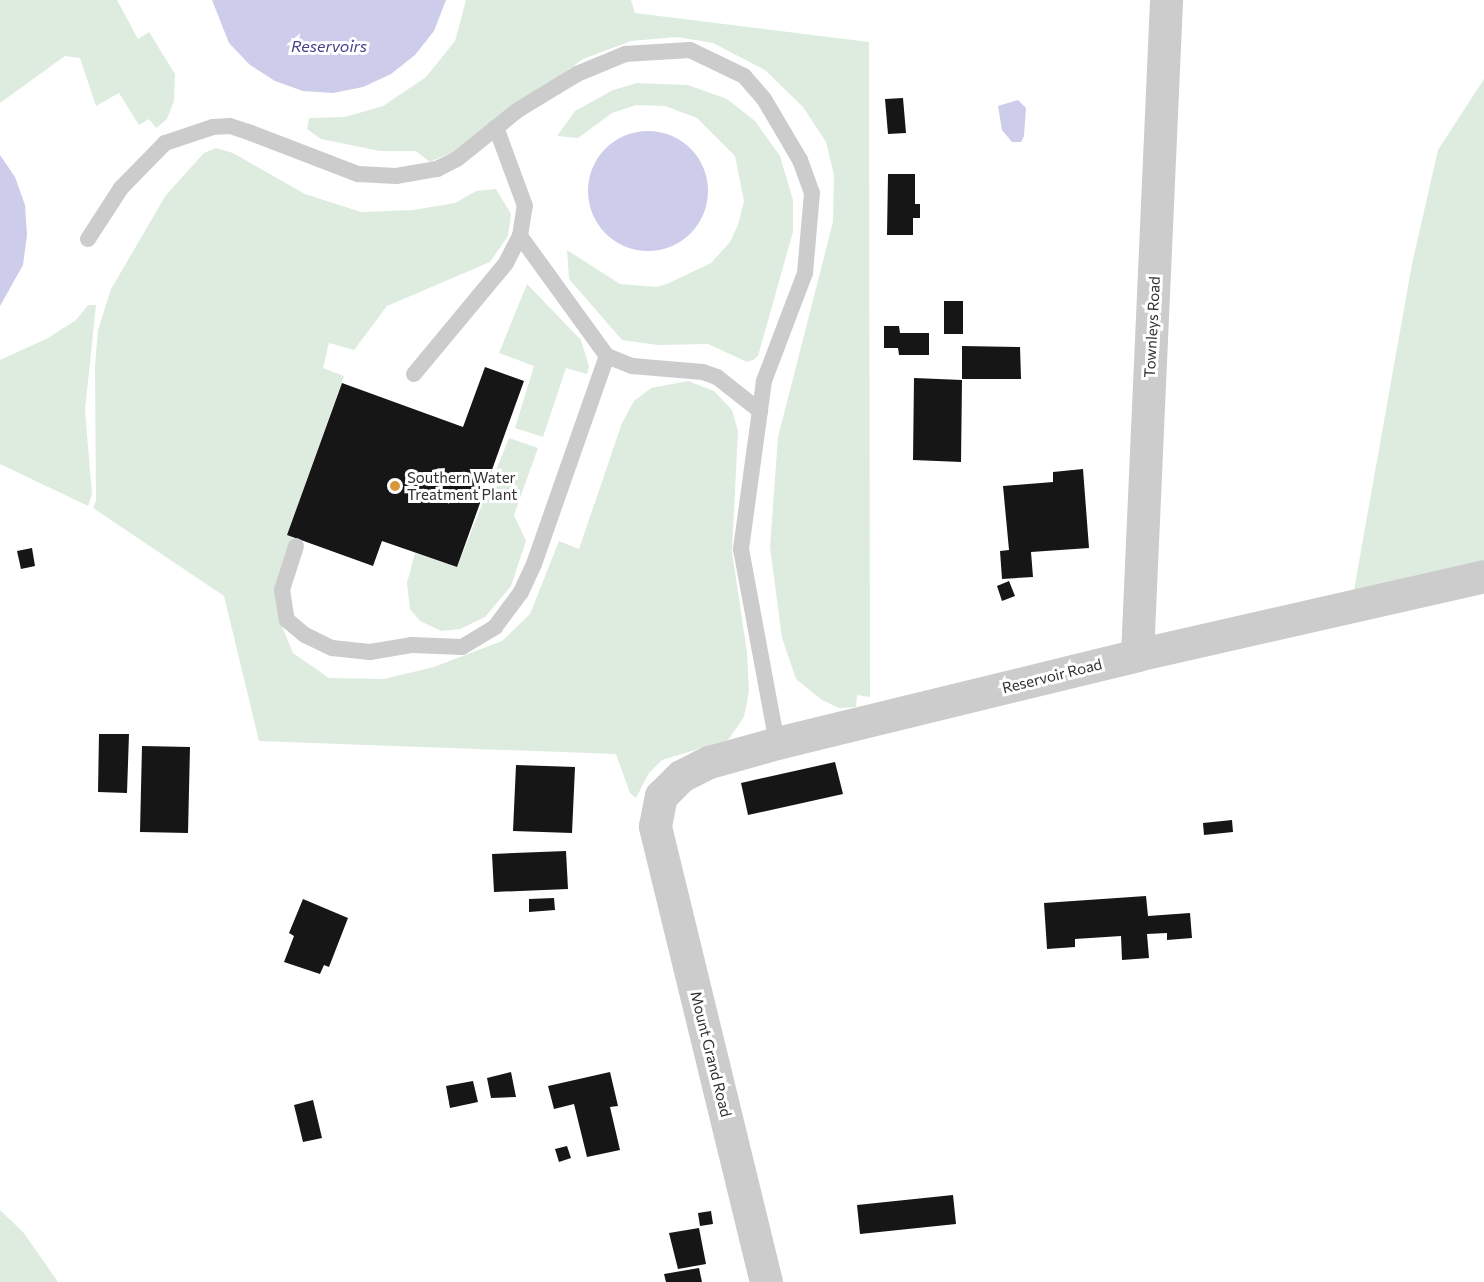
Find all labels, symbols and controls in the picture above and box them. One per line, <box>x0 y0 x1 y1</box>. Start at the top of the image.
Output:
water label: Reservoirs <box>291 36 367 56</box>
street label: Townleys Road <box>1140 276 1164 378</box>
place label: Southern Water Treatment Plant <box>407 468 517 503</box>
marker: Southern Water Treatment Plant <box>388 479 402 493</box>
street label: Reservoir Road <box>1000 655 1104 697</box>
street label: Mount Grand Road <box>687 989 735 1119</box>

